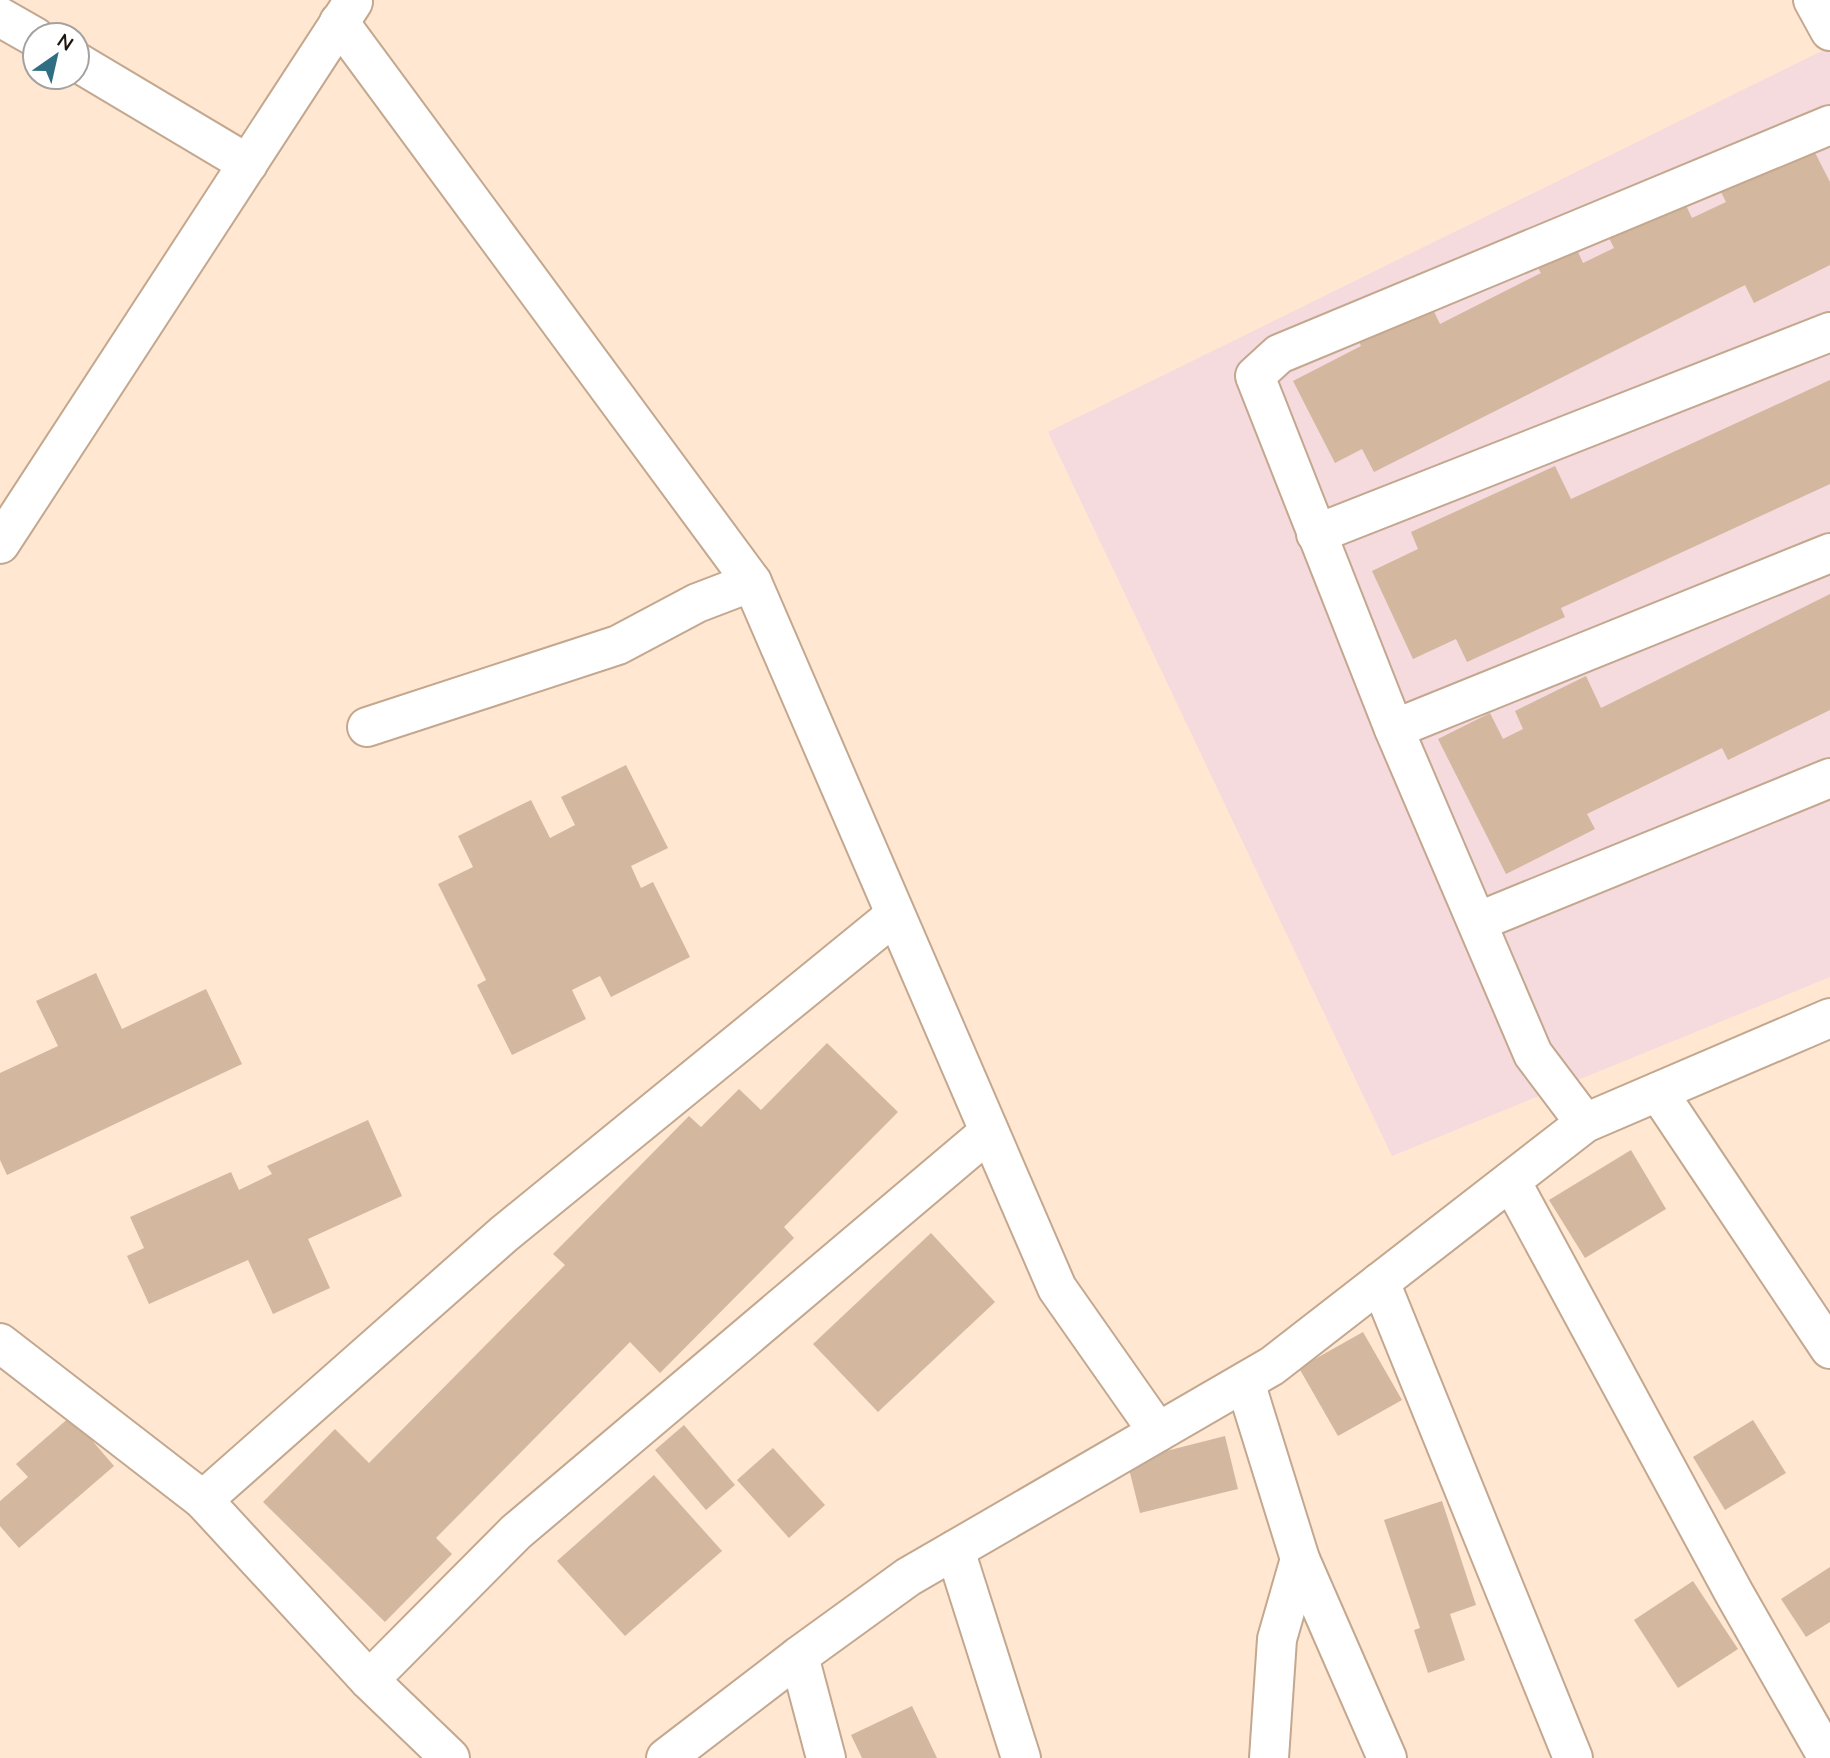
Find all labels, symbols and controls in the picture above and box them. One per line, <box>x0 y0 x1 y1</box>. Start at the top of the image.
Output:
north arrow <box>21 21 91 91</box>
text: N <box>52 28 78 57</box>

